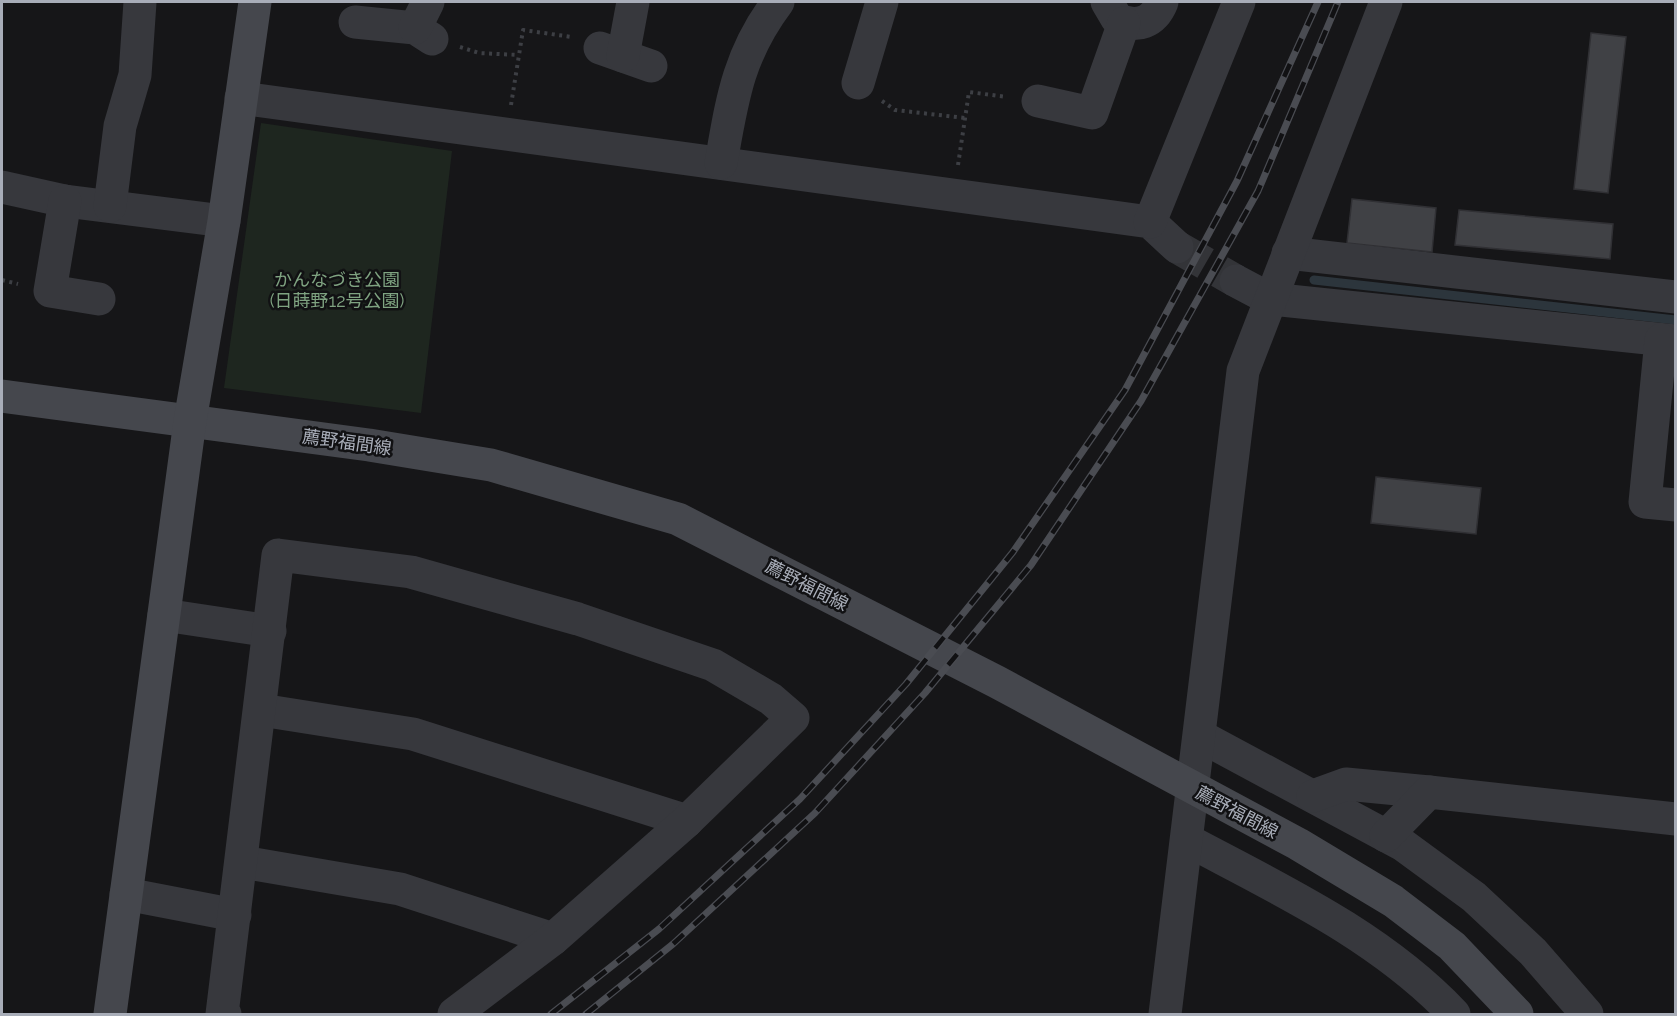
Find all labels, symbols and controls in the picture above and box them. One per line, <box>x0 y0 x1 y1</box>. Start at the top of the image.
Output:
park label: かんなづき公園 (日蒔野12号公園) <box>270 269 405 311</box>
street label: 薦野福間線 <box>301 425 393 459</box>
street label: 薦野福間線 <box>762 555 852 615</box>
street label: 薦野福間線 <box>1192 782 1282 842</box>

